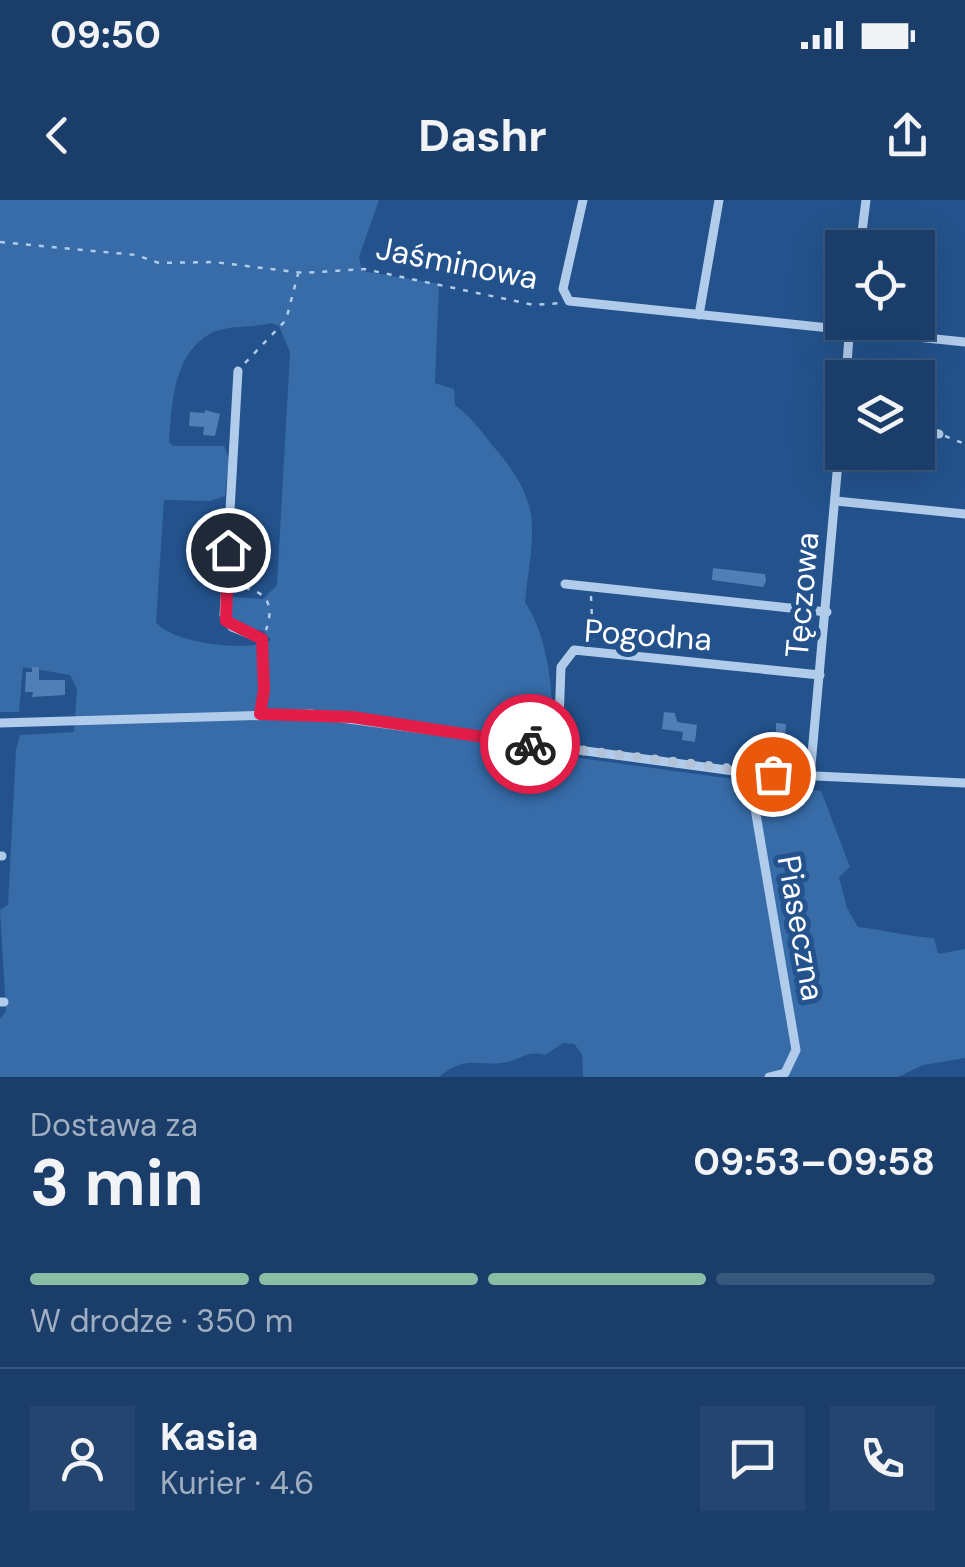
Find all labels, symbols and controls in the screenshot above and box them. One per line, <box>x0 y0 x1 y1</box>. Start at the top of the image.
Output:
text: 09:50 <box>50 10 161 60</box>
text: Dashr <box>418 106 547 165</box>
icon: back <box>30 108 85 163</box>
icon: share <box>880 108 935 163</box>
street label: Jaśminowa <box>373 227 541 299</box>
map controls <box>825 230 935 470</box>
button: locate <box>825 230 935 340</box>
button: layers <box>825 360 935 470</box>
pin <box>186 508 271 593</box>
icon: home <box>201 523 256 578</box>
street label: Tęczowa <box>776 530 828 660</box>
street label: Pogodna <box>583 610 713 660</box>
courier <box>480 694 580 794</box>
icon: bike <box>503 717 558 772</box>
pin <box>731 732 816 817</box>
icon: bag <box>746 747 801 802</box>
street label: Piaseczna <box>768 852 834 1004</box>
text: Dostawa za <box>30 1104 198 1146</box>
text: 09:53–09:58 <box>693 1137 935 1187</box>
text: 3 min <box>30 1141 204 1225</box>
text: W drodze · 350 m <box>30 1300 293 1342</box>
button: person <box>30 1406 135 1511</box>
button: chat <box>700 1406 805 1511</box>
button: phone <box>830 1406 935 1511</box>
text: Kasia <box>160 1412 259 1462</box>
text: Kurier · 4.6 <box>160 1462 314 1504</box>

